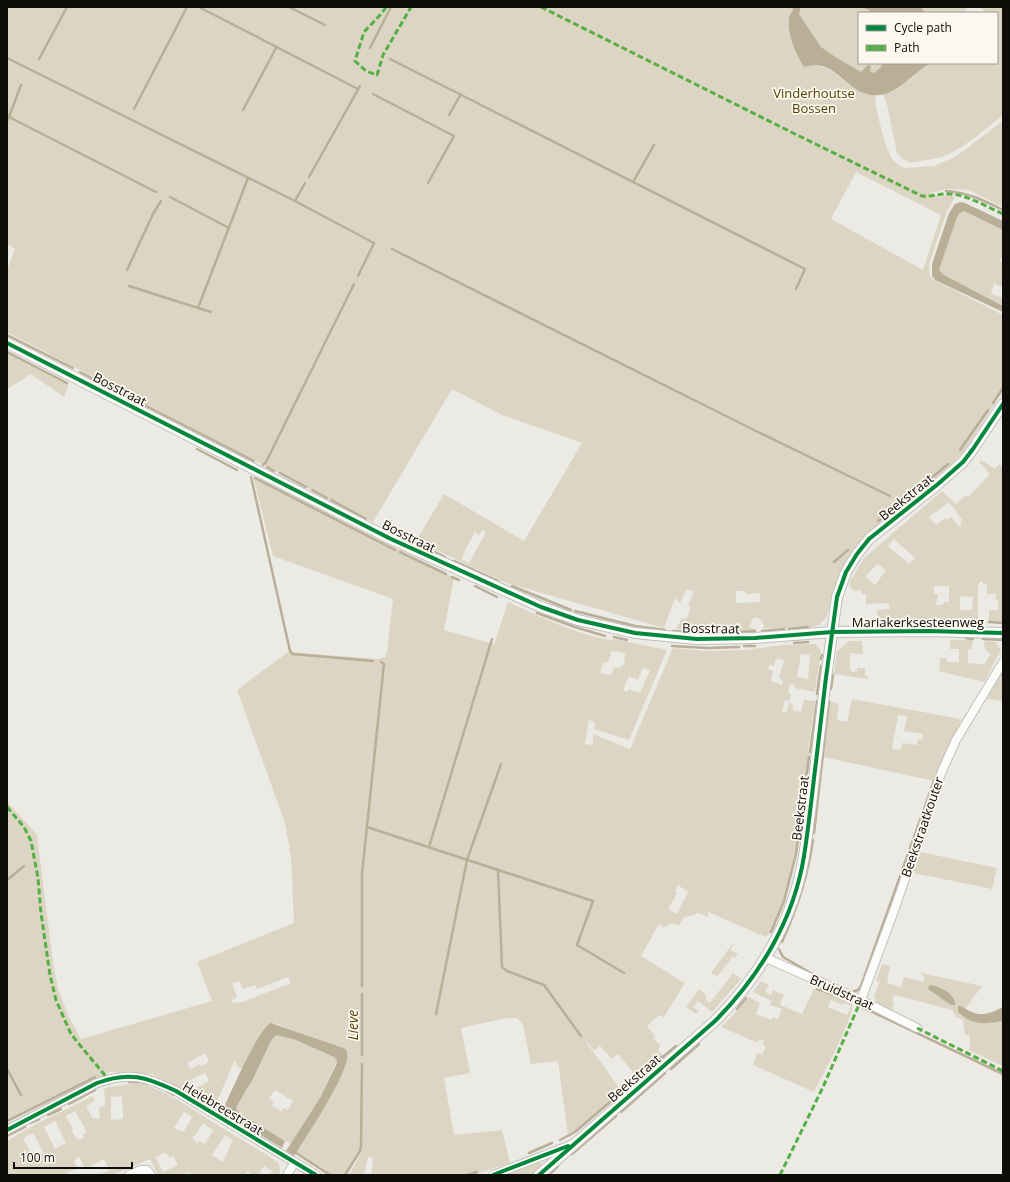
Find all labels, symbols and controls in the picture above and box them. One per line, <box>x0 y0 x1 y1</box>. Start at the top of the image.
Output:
legend <box>858 12 998 64</box>
text: Cycle path <box>894 19 952 36</box>
text: Path <box>894 39 920 56</box>
park label: Vinderhoutse Bossen <box>773 84 855 117</box>
street label: Bosstraat <box>90 368 150 410</box>
street label: Beekstraat <box>875 469 937 524</box>
street label: Bosstraat <box>379 515 439 557</box>
street label: Mariakerksesteenweg <box>852 613 984 631</box>
street label: Bosstraat <box>682 618 740 638</box>
street label: Beekstraat <box>787 774 813 841</box>
street label: Beekstraatkouter <box>896 774 948 880</box>
street label: Bruidstraat <box>807 970 877 1014</box>
water label: Lieve <box>343 1010 362 1040</box>
street label: Beekstraat <box>604 1050 665 1106</box>
street label: Heiebreestraat <box>180 1077 267 1139</box>
scale bar <box>14 1144 132 1170</box>
text: 100 m <box>20 1149 55 1166</box>

